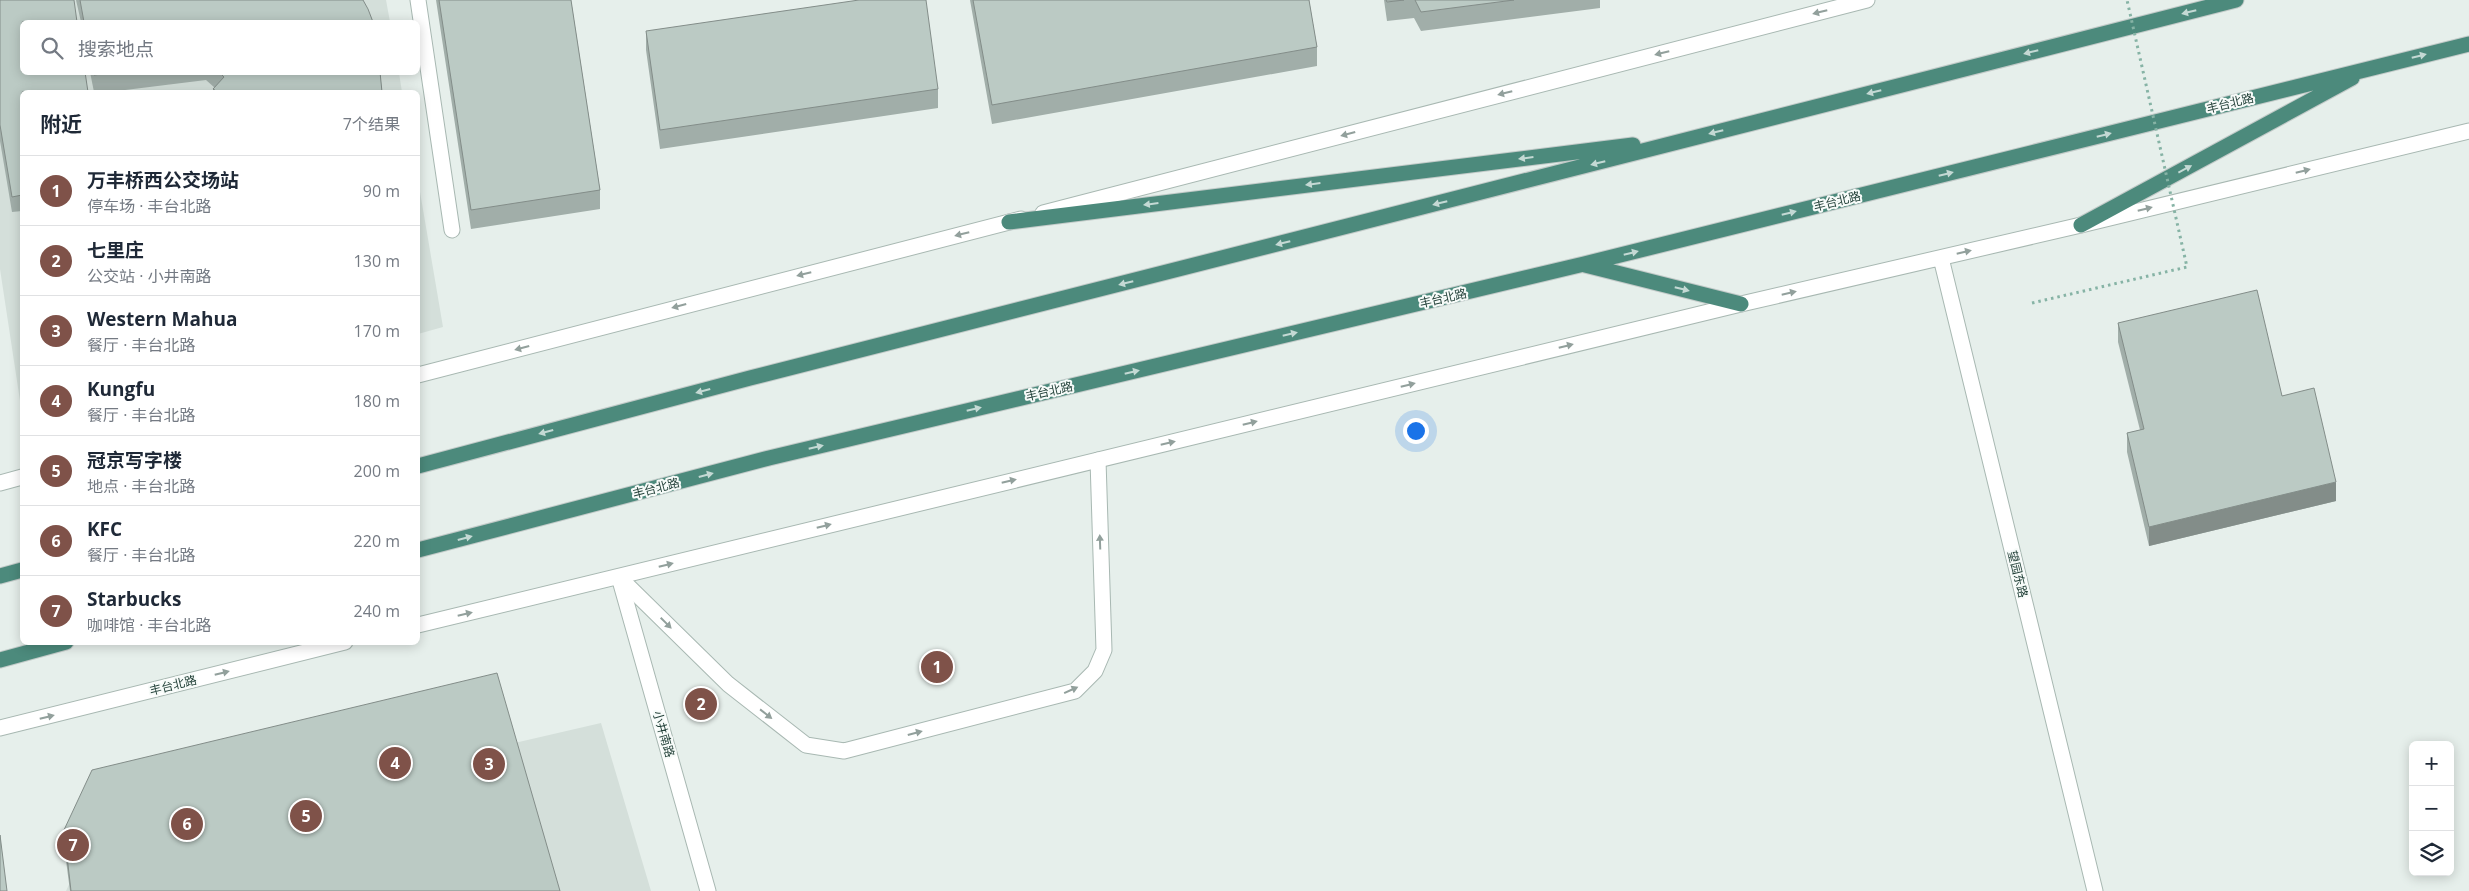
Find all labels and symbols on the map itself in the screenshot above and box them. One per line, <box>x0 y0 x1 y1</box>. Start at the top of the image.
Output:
one-way arrow <box>1812 8 1827 16</box>
one-way arrow <box>2181 8 2196 16</box>
one-way arrow <box>2024 48 2039 56</box>
one-way arrow <box>1655 49 1670 57</box>
one-way arrow <box>2411 52 2426 60</box>
one-way arrow <box>1866 88 1881 96</box>
one-way arrow <box>1497 89 1512 97</box>
street label: 丰台北路 <box>2205 89 2255 117</box>
one-way arrow <box>1709 129 1724 137</box>
one-way arrow <box>1340 130 1355 138</box>
one-way arrow <box>2097 131 2112 139</box>
one-way arrow <box>1518 154 1534 162</box>
one-way arrow <box>1590 159 1605 167</box>
one-way arrow <box>2179 164 2192 173</box>
one-way arrow <box>2296 167 2311 175</box>
one-way arrow <box>1939 170 1954 178</box>
one-way arrow <box>1304 181 1320 189</box>
street label: 丰台北路 <box>1812 187 1862 215</box>
one-way arrow <box>1433 199 1448 207</box>
one-way arrow <box>1143 200 1159 208</box>
one-way arrow <box>2138 205 2153 213</box>
one-way arrow <box>1781 209 1796 217</box>
one-way arrow <box>954 230 969 238</box>
one-way arrow <box>1275 239 1291 247</box>
one-way arrow <box>1624 248 1639 256</box>
one-way arrow <box>1957 248 1972 256</box>
one-way arrow <box>797 270 812 278</box>
one-way arrow <box>1118 279 1133 287</box>
street label: 丰台北路 <box>1418 284 1468 312</box>
one-way arrow <box>1675 285 1690 293</box>
one-way arrow <box>1781 289 1797 297</box>
one-way arrow <box>671 302 686 310</box>
one-way arrow <box>1283 330 1298 338</box>
one-way arrow <box>1558 342 1573 350</box>
one-way arrow <box>514 344 529 352</box>
one-way arrow <box>1125 368 1140 376</box>
street label: 丰台北路 <box>1024 377 1074 405</box>
one-way arrow <box>1401 381 1416 389</box>
one-way arrow <box>696 387 711 395</box>
one-way arrow <box>967 405 982 413</box>
your location <box>1403 418 1429 444</box>
one-way arrow <box>1243 419 1258 427</box>
one-way arrow <box>538 428 554 436</box>
one-way arrow <box>1160 439 1175 447</box>
one-way arrow <box>809 443 824 451</box>
one-way arrow <box>699 470 714 478</box>
street label: 丰台北路 <box>631 474 681 502</box>
one-way arrow <box>1002 477 1017 485</box>
one-way arrow <box>816 522 831 530</box>
one-way arrow <box>1096 533 1104 549</box>
one-way arrow <box>457 534 472 542</box>
street label: 望园东路 <box>2004 549 2032 599</box>
one-way arrow <box>659 561 674 569</box>
one-way arrow <box>457 610 472 618</box>
one-way arrow <box>660 617 672 629</box>
pin: 1 <box>921 648 953 686</box>
one-way arrow <box>214 669 229 677</box>
street label: 丰台北路 <box>148 671 198 699</box>
pin: 2 <box>685 685 717 723</box>
one-way arrow <box>1064 685 1079 694</box>
street label: 小井南路 <box>649 709 679 759</box>
one-way arrow <box>759 709 773 719</box>
one-way arrow <box>40 713 55 721</box>
one-way arrow <box>907 728 922 736</box>
pin: 4 <box>379 744 411 782</box>
pin: 3 <box>473 745 505 783</box>
pin: 5 <box>290 797 322 835</box>
pin: 6 <box>171 805 203 843</box>
pin: 7 <box>57 826 89 864</box>

